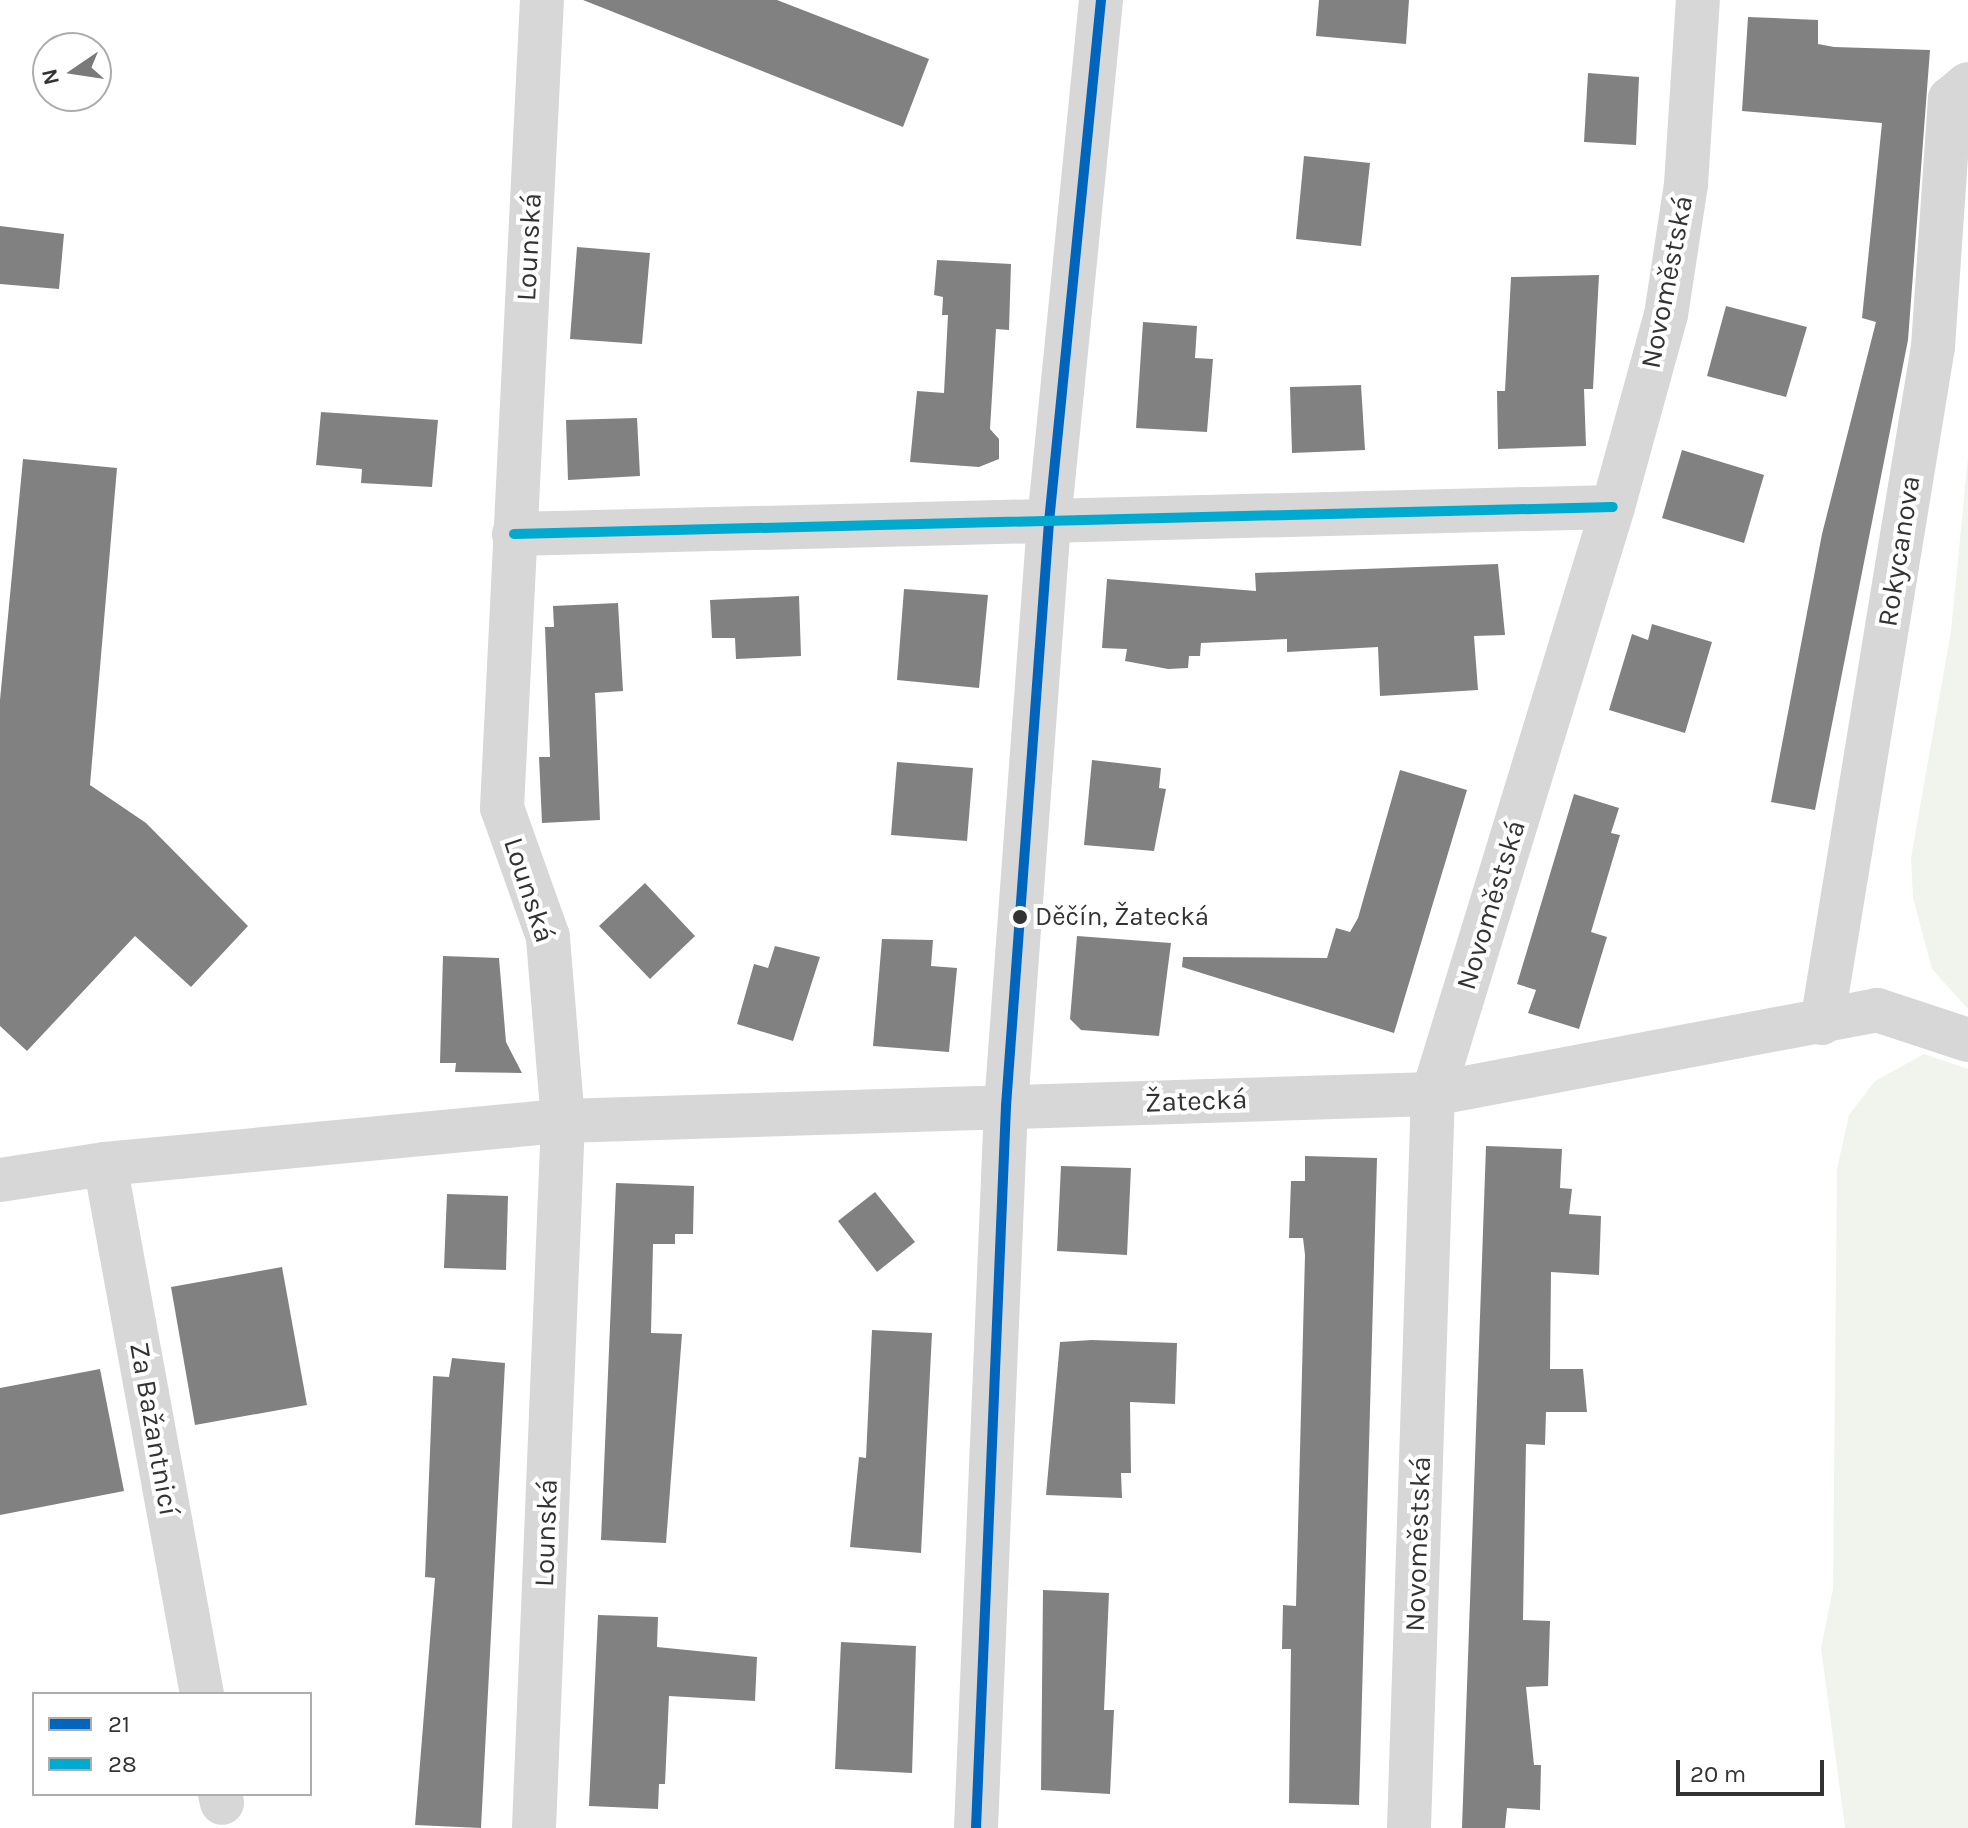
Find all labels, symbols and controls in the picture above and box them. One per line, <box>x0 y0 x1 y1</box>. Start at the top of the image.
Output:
north arrow <box>32 32 112 112</box>
text: N <box>36 66 65 88</box>
street label: Lounská <box>509 192 549 302</box>
street label: Novoměstská <box>1634 193 1700 371</box>
street label: Rokycanova <box>1870 473 1928 629</box>
street label: Novoměstská <box>1449 816 1533 994</box>
street label: Lounská <box>496 833 562 947</box>
place label: Děčín, Žatecká <box>1035 901 1209 933</box>
marker: Děčín, Žatecká <box>1012 909 1028 925</box>
street label: Žatecká <box>1144 1082 1248 1120</box>
street label: Za Bažantnicí <box>122 1340 186 1518</box>
street label: Novoměstská <box>1398 1456 1438 1632</box>
street label: Lounská <box>527 1478 565 1588</box>
legend <box>32 1692 312 1796</box>
text: 21 <box>108 1710 130 1738</box>
scale bar <box>1680 1744 1828 1794</box>
text: 28 <box>108 1750 137 1778</box>
text: 20 m <box>1690 1760 1746 1788</box>

